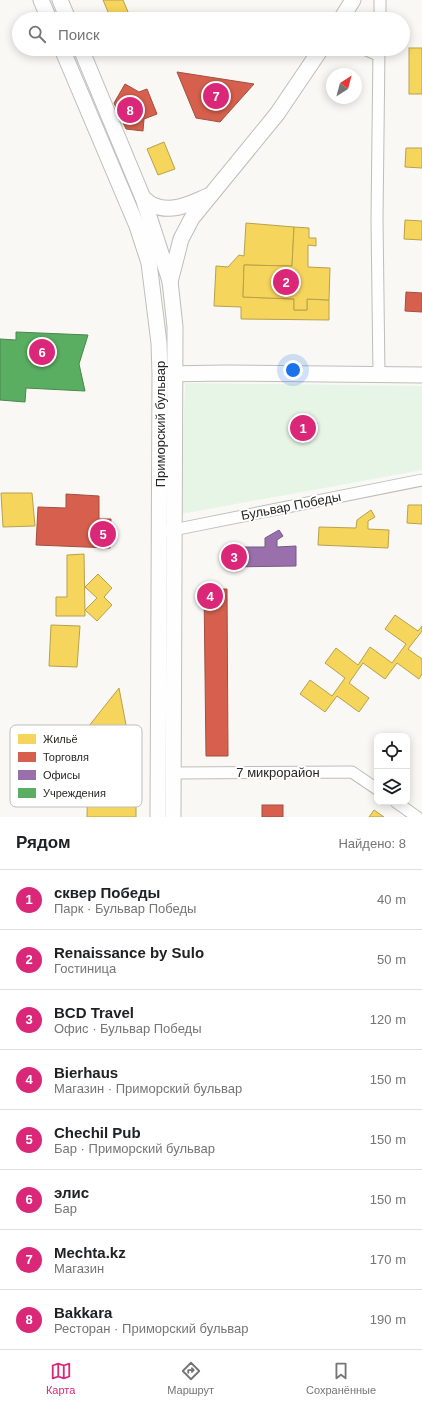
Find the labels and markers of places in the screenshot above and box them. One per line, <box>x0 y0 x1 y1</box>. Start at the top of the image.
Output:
pin: 7 <box>203 81 229 111</box>
pin: 8 <box>117 95 143 125</box>
pin: 2 <box>273 267 299 297</box>
pin: 6 <box>29 337 55 367</box>
pin: 1 <box>290 413 316 443</box>
pin: 5 <box>90 519 116 549</box>
pin: 3 <box>221 542 247 572</box>
pin: 4 <box>197 581 223 611</box>

